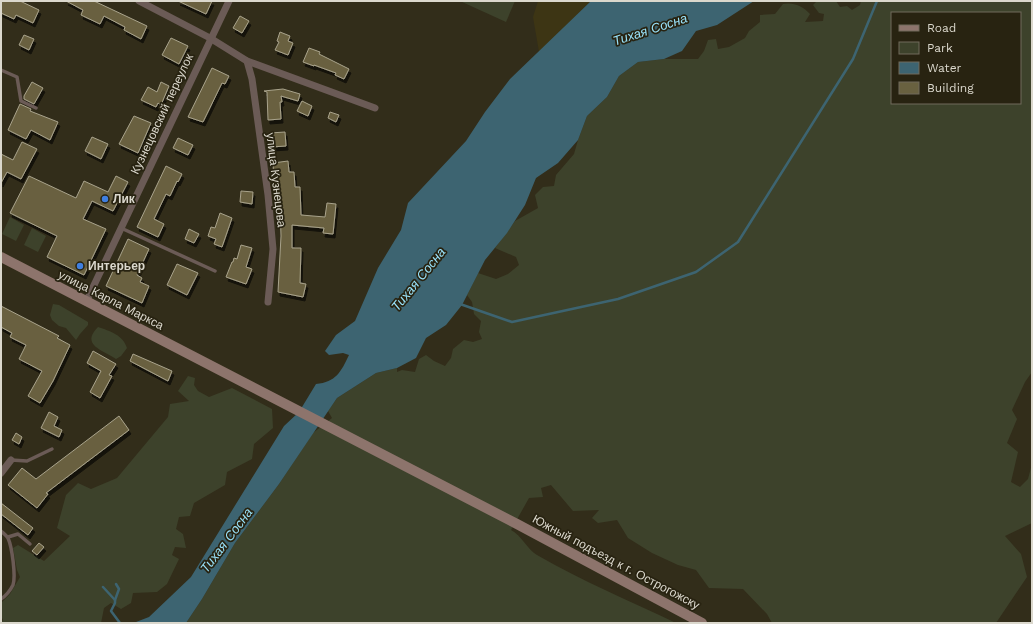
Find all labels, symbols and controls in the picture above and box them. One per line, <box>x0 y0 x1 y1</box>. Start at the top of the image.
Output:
water label: Тихая Сосна <box>611 10 689 49</box>
legend <box>891 12 1021 104</box>
text: Road <box>927 21 956 35</box>
text: Park <box>927 41 953 55</box>
street label: Кузнецовский переулок <box>128 51 196 176</box>
text: Water <box>927 61 962 75</box>
text: Building <box>927 81 974 95</box>
street label: улица Кузнецова <box>263 132 289 228</box>
place label: Лик <box>113 192 136 206</box>
marker: Лик <box>100 194 110 204</box>
water label: Тихая Сосна <box>388 245 448 314</box>
place label: Интерьер <box>88 259 145 273</box>
marker: Интерьер <box>75 261 85 271</box>
street label: улица Карла Маркса <box>56 267 166 333</box>
water label: Тихая Сосна <box>197 505 256 576</box>
street label: Южный подъезд к г. Острогожску <box>530 512 702 612</box>

